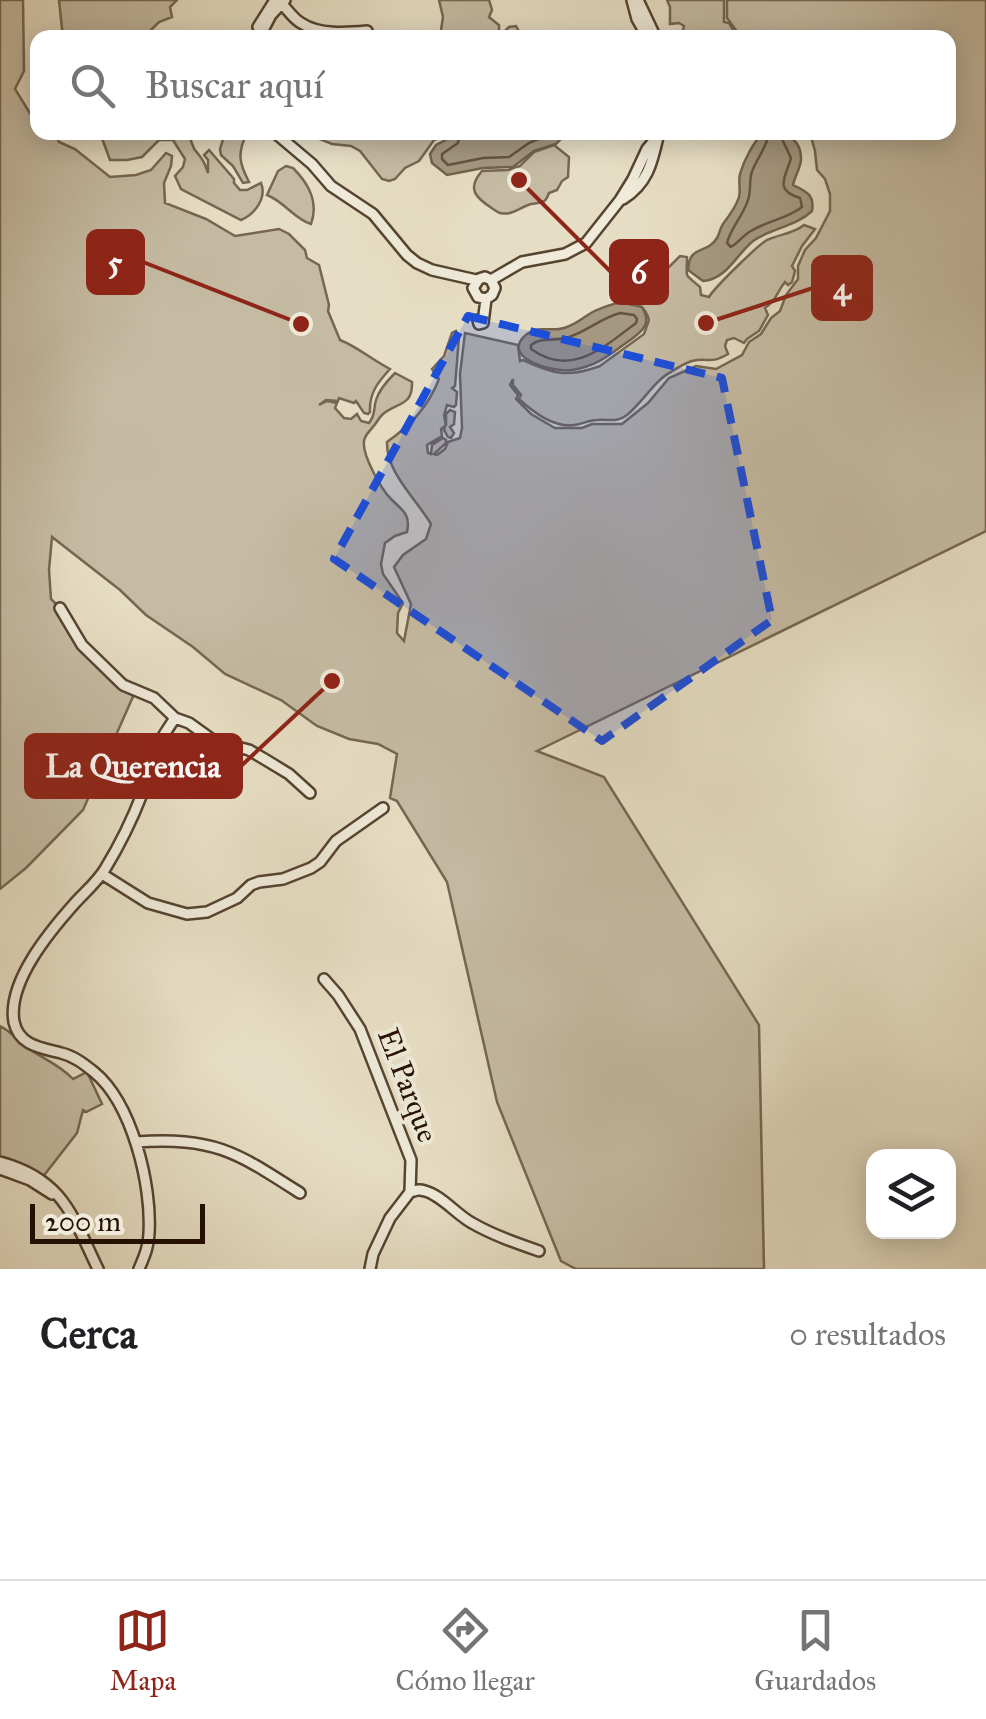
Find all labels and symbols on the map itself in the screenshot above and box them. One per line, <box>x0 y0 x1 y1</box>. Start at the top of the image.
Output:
callout: 5 <box>88 231 143 293</box>
callout: 6 <box>611 241 667 303</box>
text: 5 <box>108 243 123 282</box>
text: 6 <box>631 253 649 292</box>
callout: 4 <box>813 257 871 319</box>
text: 4 <box>833 269 852 308</box>
callout: La Querencia <box>26 735 241 797</box>
text: La Querencia <box>45 747 222 786</box>
street label: El Parque <box>370 1023 446 1147</box>
scale bar <box>30 1199 205 1244</box>

